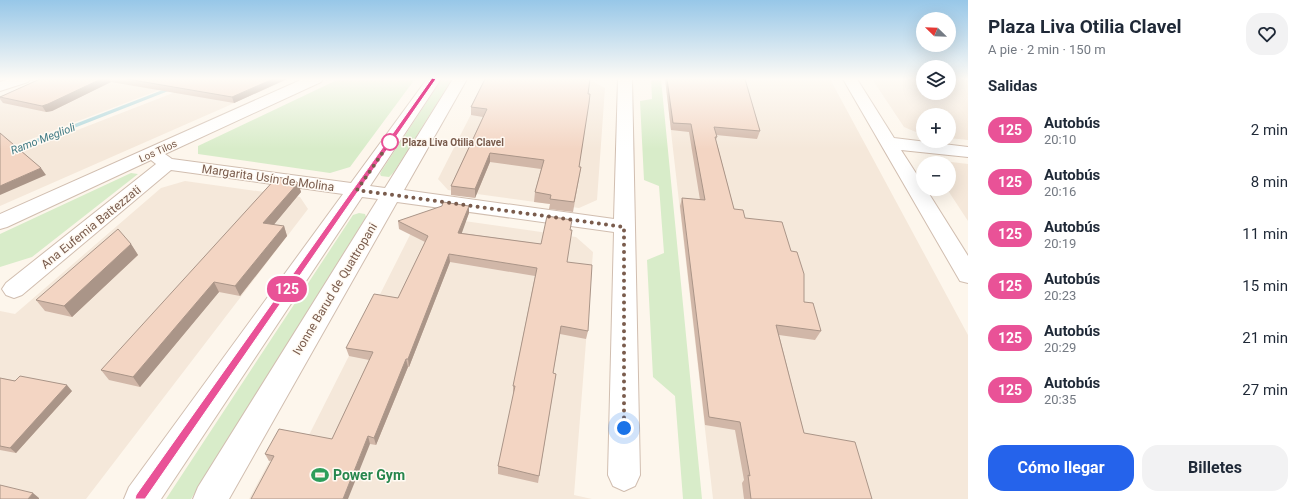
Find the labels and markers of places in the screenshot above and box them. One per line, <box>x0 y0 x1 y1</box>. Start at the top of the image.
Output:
marker: Plaza Liva Otilia Clavel <box>381 133 399 151</box>
place label: Plaza Liva Otilia Clavel <box>402 137 504 148</box>
sports icon: Power Gym <box>310 465 330 485</box>
place label: Power Gym <box>333 467 405 483</box>

